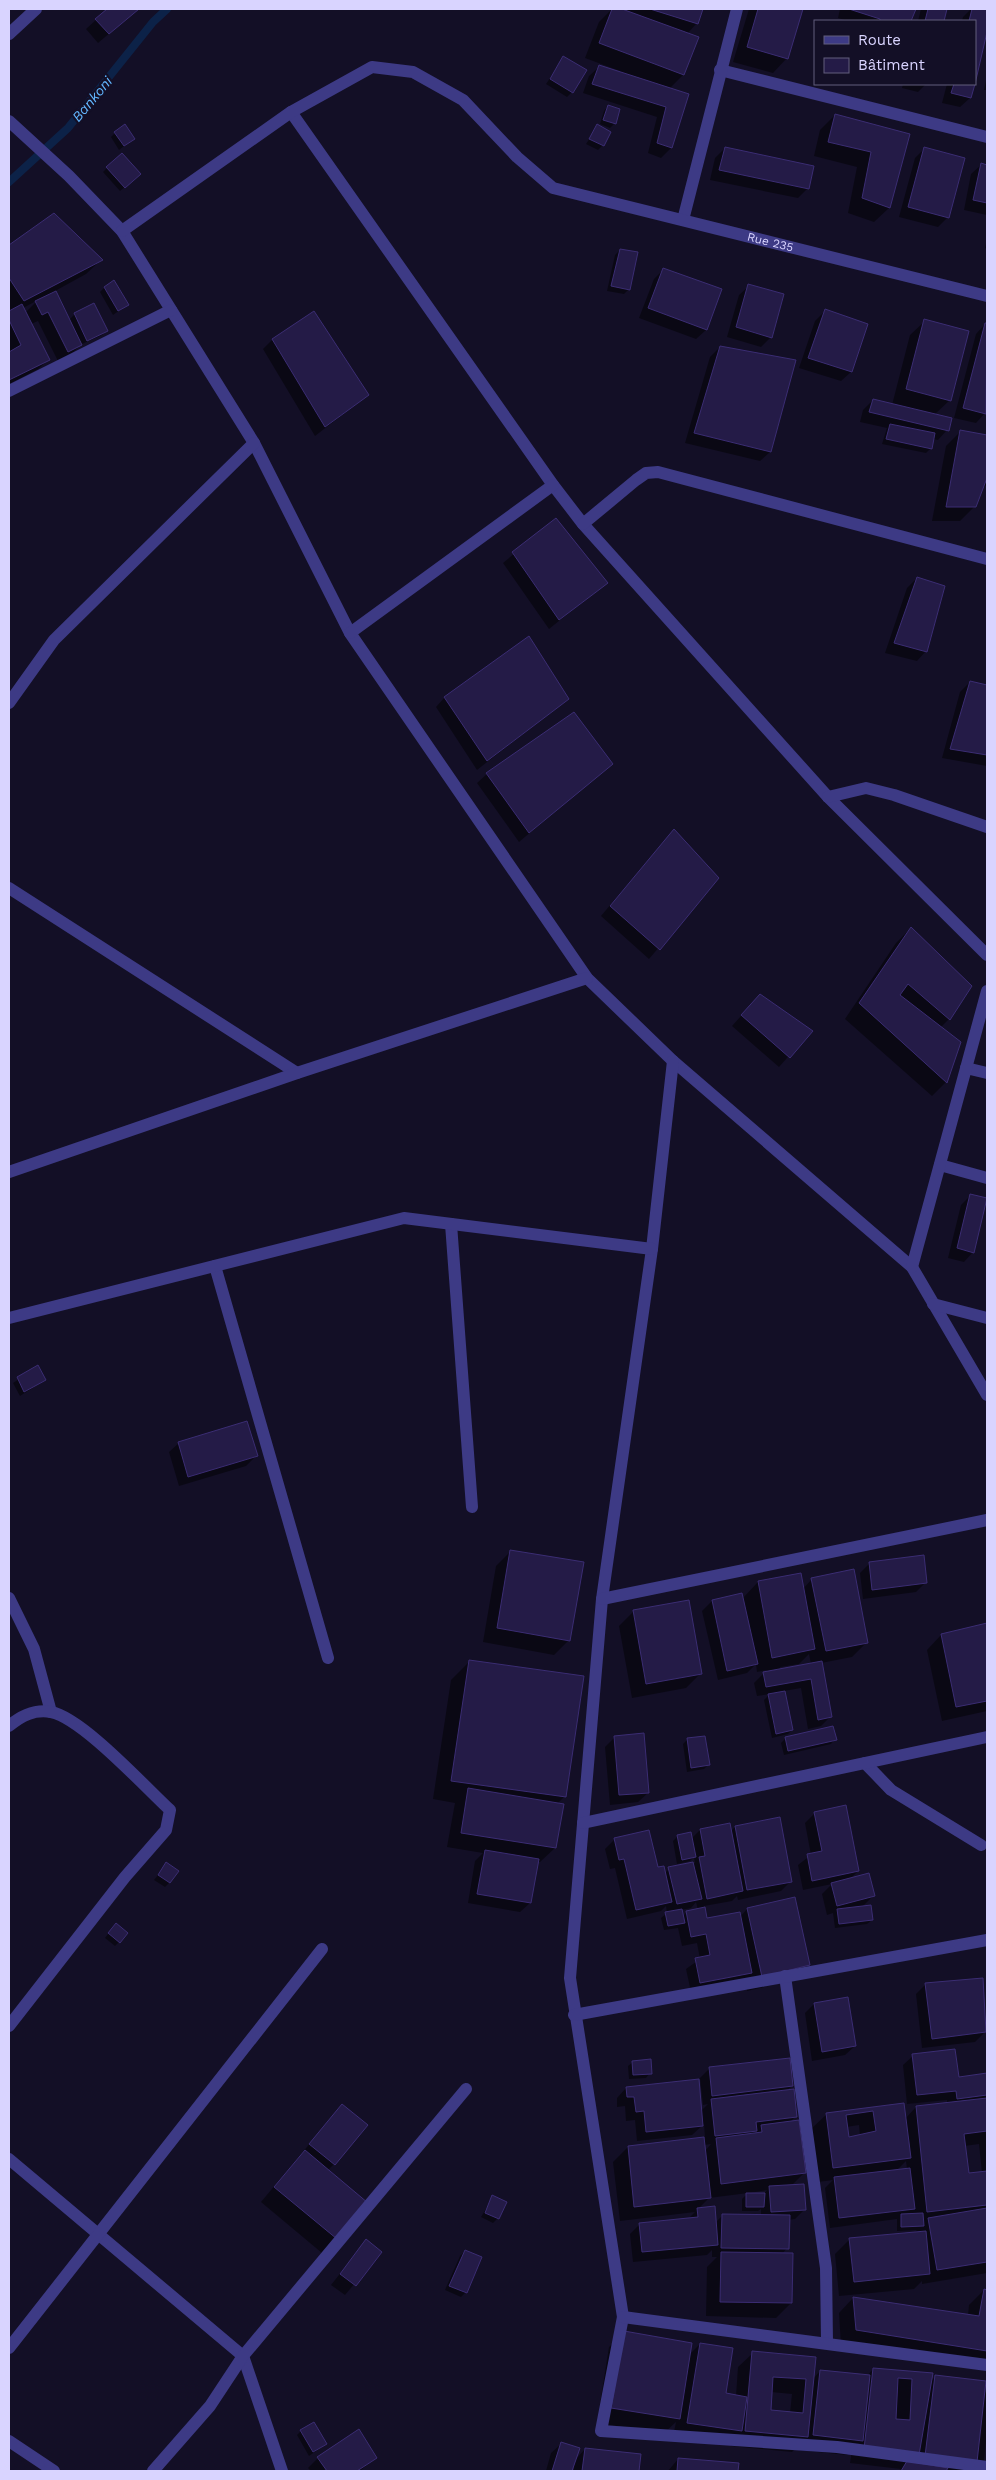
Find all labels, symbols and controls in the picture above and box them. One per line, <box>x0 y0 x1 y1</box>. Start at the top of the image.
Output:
legend <box>814 20 976 85</box>
text: Route <box>858 31 901 49</box>
text: Bâtiment <box>858 56 925 74</box>
water label: Bankoni <box>69 73 116 125</box>
street label: Rue 235 <box>746 230 795 255</box>

